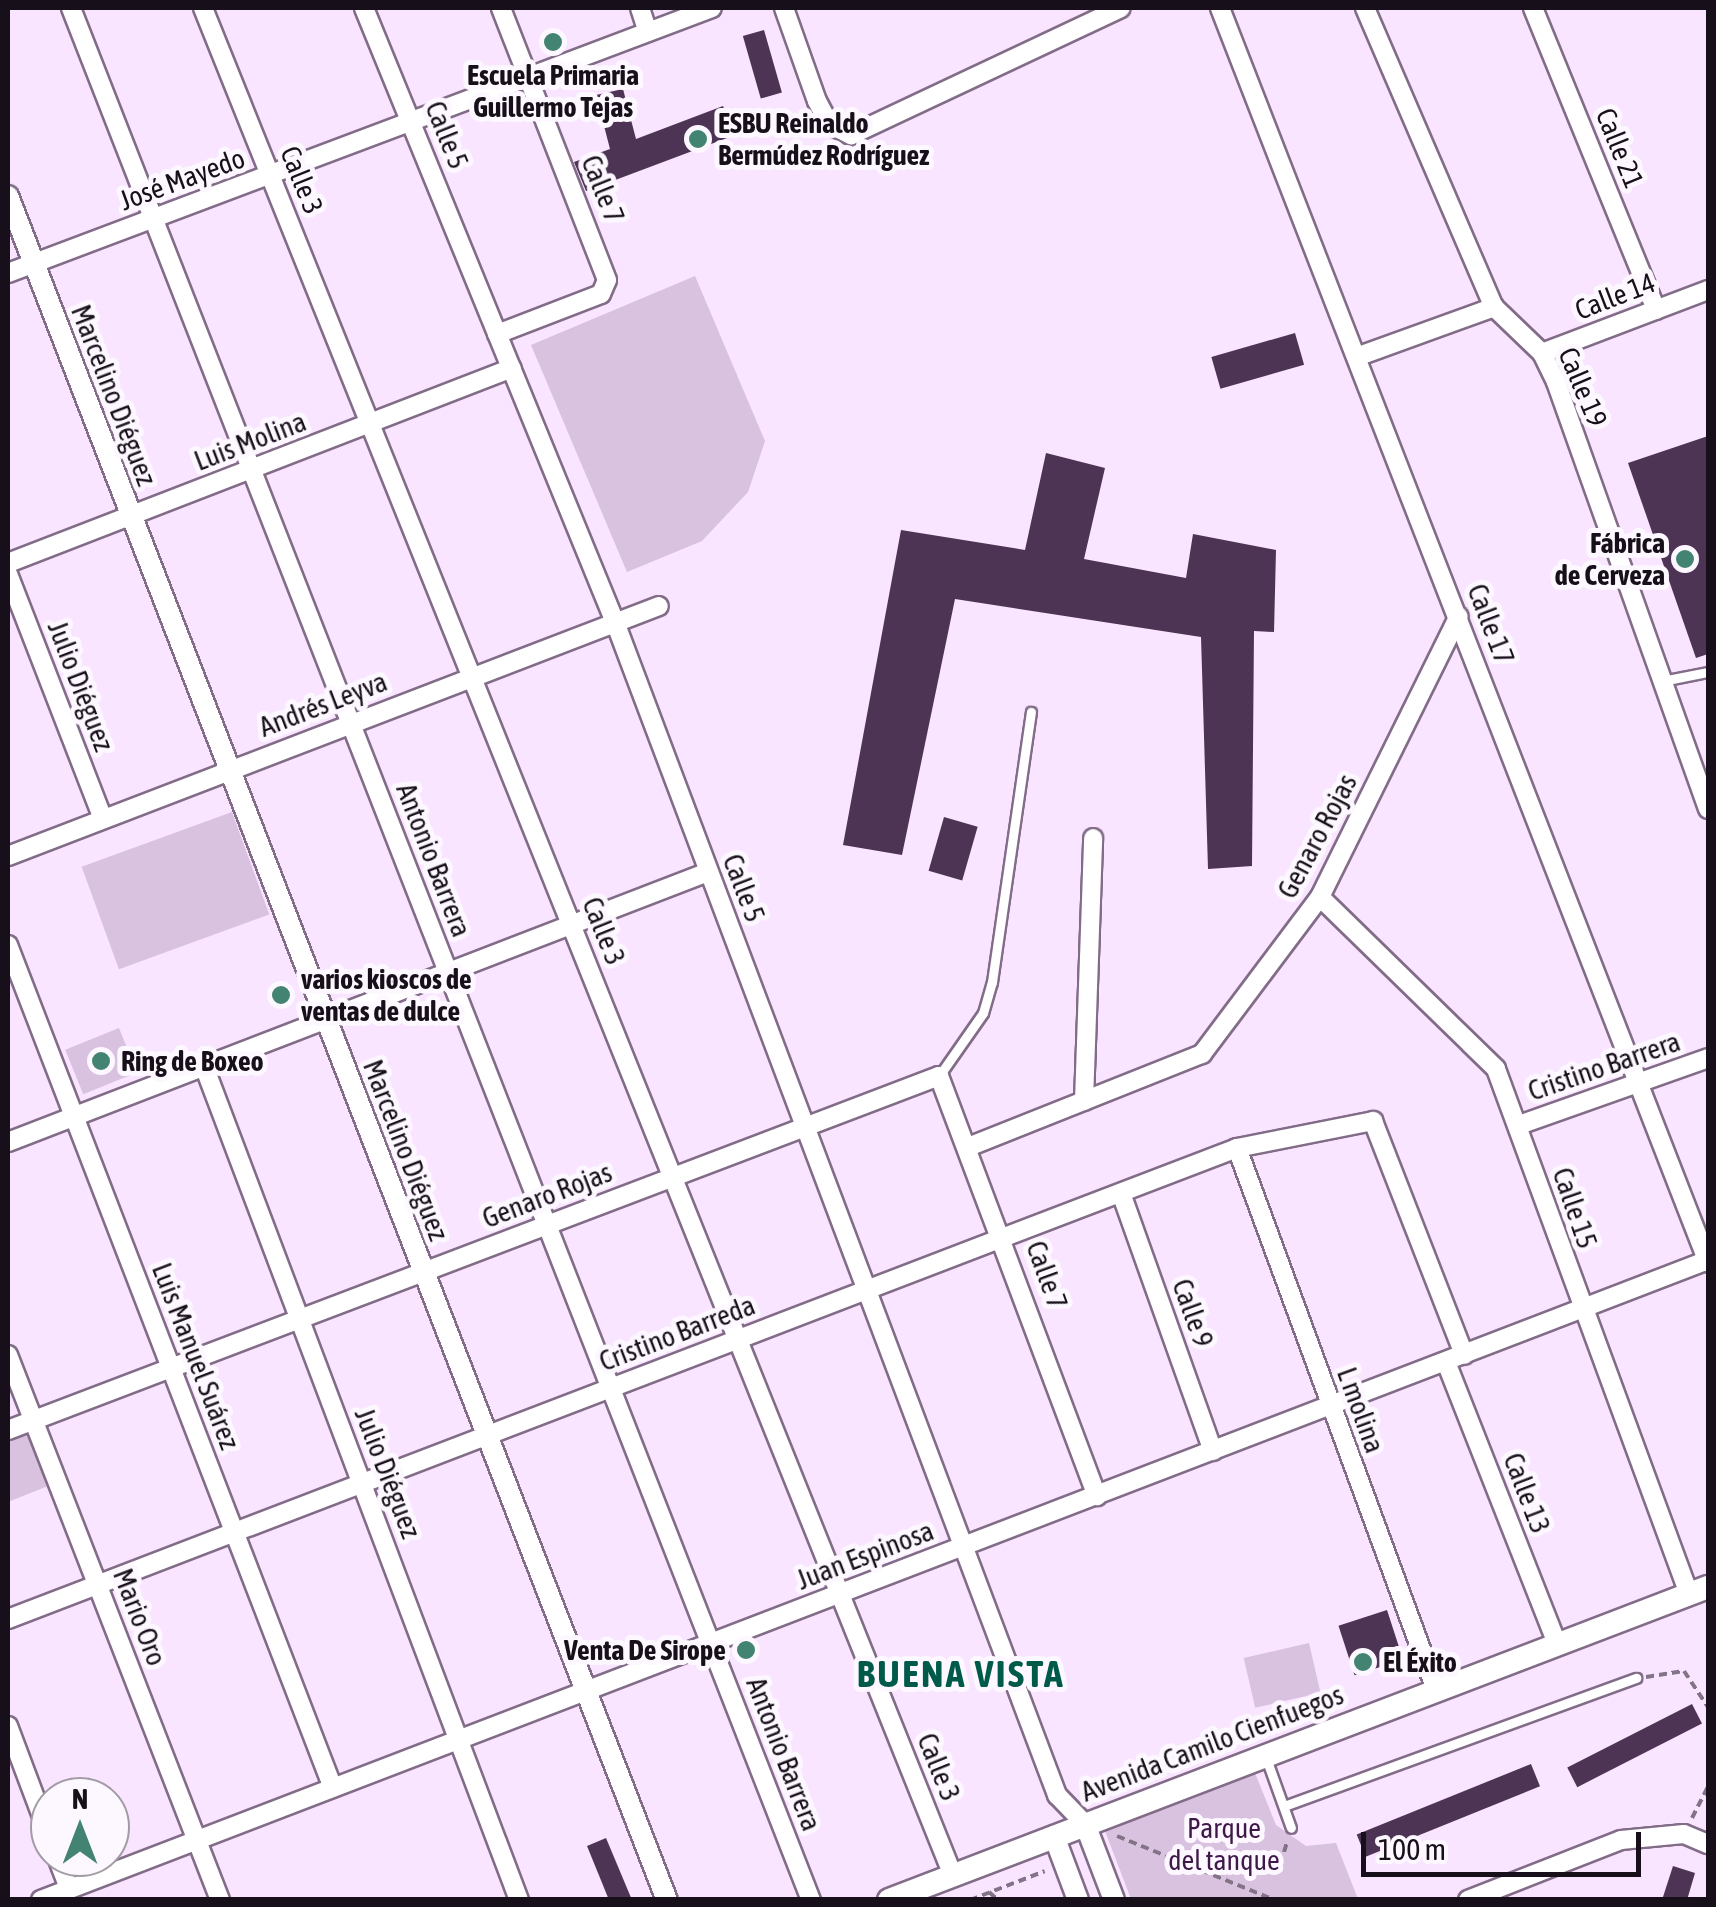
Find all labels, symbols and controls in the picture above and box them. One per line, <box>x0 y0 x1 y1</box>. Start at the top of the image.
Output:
marker: Escuela Primaria Guillermo Tejas <box>542 31 564 53</box>
place label: Escuela Primaria Guillermo Tejas <box>467 58 639 124</box>
street label: Calle 5 <box>418 96 476 174</box>
street label: Calle 21 <box>1589 103 1651 193</box>
place label: ESBU Reinaldo Bermúdez Rodríguez <box>718 106 929 172</box>
marker: ESBU Reinaldo Bermúdez Rodríguez <box>687 128 709 150</box>
street label: José Mayedo <box>115 141 249 217</box>
street label: Calle 3 <box>273 141 331 219</box>
street label: Calle 7 <box>574 150 632 228</box>
street label: Calle 14 <box>1570 265 1660 327</box>
street label: Marcelino Diéguez <box>64 300 164 490</box>
street label: Calle 19 <box>1551 342 1615 432</box>
street label: Luis Molina <box>189 404 311 478</box>
place label: Fábrica de Cerveza <box>1555 526 1665 592</box>
marker: Fábrica de Cerveza <box>1674 548 1696 570</box>
street label: Calle 17 <box>1460 579 1522 669</box>
street label: Julio Diéguez <box>41 616 121 756</box>
street label: Andrés Leyva <box>254 664 392 744</box>
street label: Genaro Rojas <box>1270 768 1364 904</box>
street label: Antonio Barrera <box>389 779 479 941</box>
street label: Calle 5 <box>716 849 772 927</box>
street label: Calle 3 <box>575 892 633 970</box>
place label: varios kioscos de ventas de dulce <box>301 962 472 1028</box>
marker: varios kioscos de ventas de dulce <box>270 984 292 1006</box>
street label: Cristino Barrera <box>1524 1024 1684 1108</box>
place label: Ring de Boxeo <box>121 1044 264 1078</box>
marker: Ring de Boxeo <box>90 1050 112 1072</box>
street label: Marcelino Diéguez <box>356 1055 456 1245</box>
street label: Genaro Rojas <box>478 1155 616 1235</box>
street label: Calle 15 <box>1546 1163 1604 1253</box>
street label: Calle 7 <box>1019 1236 1075 1314</box>
street label: Luis Manuel Suárez <box>145 1258 247 1454</box>
street label: Calle 9 <box>1165 1274 1221 1352</box>
street label: Cristino Barreda <box>594 1288 760 1378</box>
street label: L molina <box>1330 1363 1392 1457</box>
street label: Julio Diéguez <box>348 1403 428 1543</box>
street label: Calle 13 <box>1496 1448 1558 1538</box>
street label: Juan Espinosa <box>792 1513 938 1597</box>
street label: Mario Oro <box>106 1564 174 1670</box>
place label: Venta De Sirope <box>564 1633 726 1667</box>
marker: Venta De Sirope <box>735 1639 757 1661</box>
place label: El Éxito <box>1383 1645 1457 1679</box>
district label: BUENA VISTA <box>857 1651 1065 1697</box>
marker: El Éxito <box>1352 1651 1374 1673</box>
street label: Antonio Barrera <box>739 1673 829 1835</box>
street label: Avenida Camilo Cienfuegos <box>1076 1678 1348 1808</box>
street label: Calle 3 <box>910 1728 968 1806</box>
north arrow <box>30 1777 130 1877</box>
text: N <box>72 1783 88 1815</box>
park label: Parque del tanque <box>1168 1811 1280 1877</box>
scale bar <box>1366 1812 1646 1874</box>
text: 100 m <box>1378 1832 1446 1866</box>

